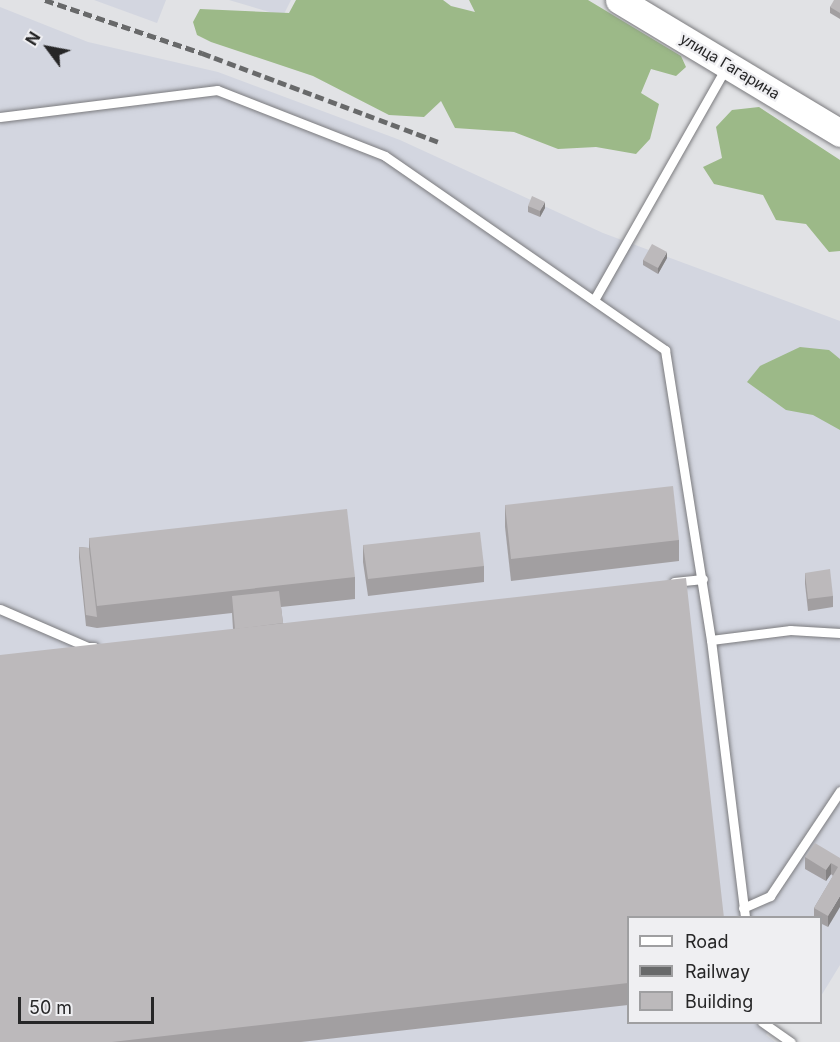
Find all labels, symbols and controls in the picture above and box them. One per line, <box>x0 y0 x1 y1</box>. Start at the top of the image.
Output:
north arrow <box>18 18 78 78</box>
text: N <box>21 28 44 49</box>
street label: улица Гагарина <box>677 29 783 103</box>
legend <box>627 916 822 1024</box>
text: Road <box>685 931 728 952</box>
text: Railway <box>685 961 750 982</box>
scale bar <box>21 985 158 1023</box>
text: Building <box>685 991 753 1012</box>
text: 50 m <box>29 997 72 1018</box>

